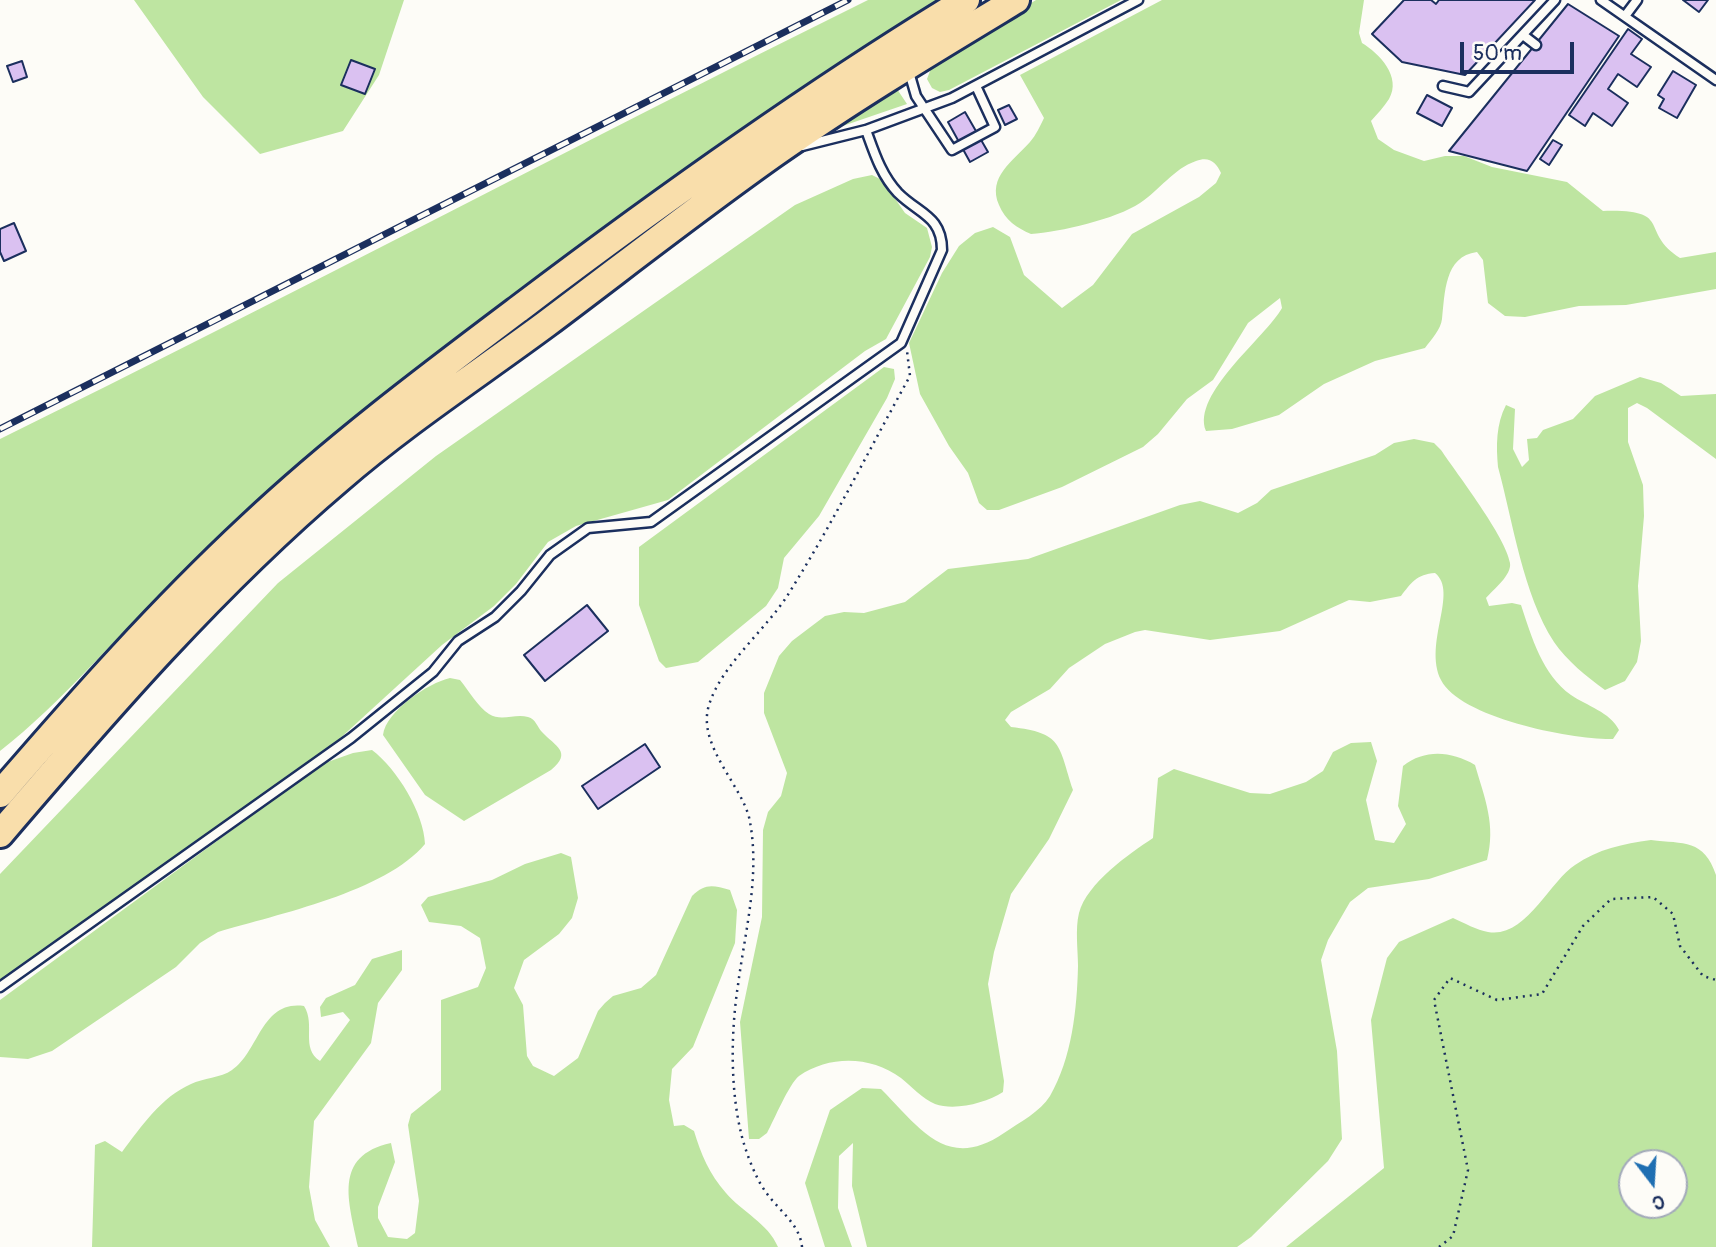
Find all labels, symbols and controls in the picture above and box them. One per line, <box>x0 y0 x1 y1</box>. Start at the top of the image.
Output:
scale bar <box>1464 28 1578 72</box>
text: 50 m <box>1473 40 1522 67</box>
north arrow <box>1618 1149 1688 1219</box>
text: С <box>1649 1189 1668 1215</box>

